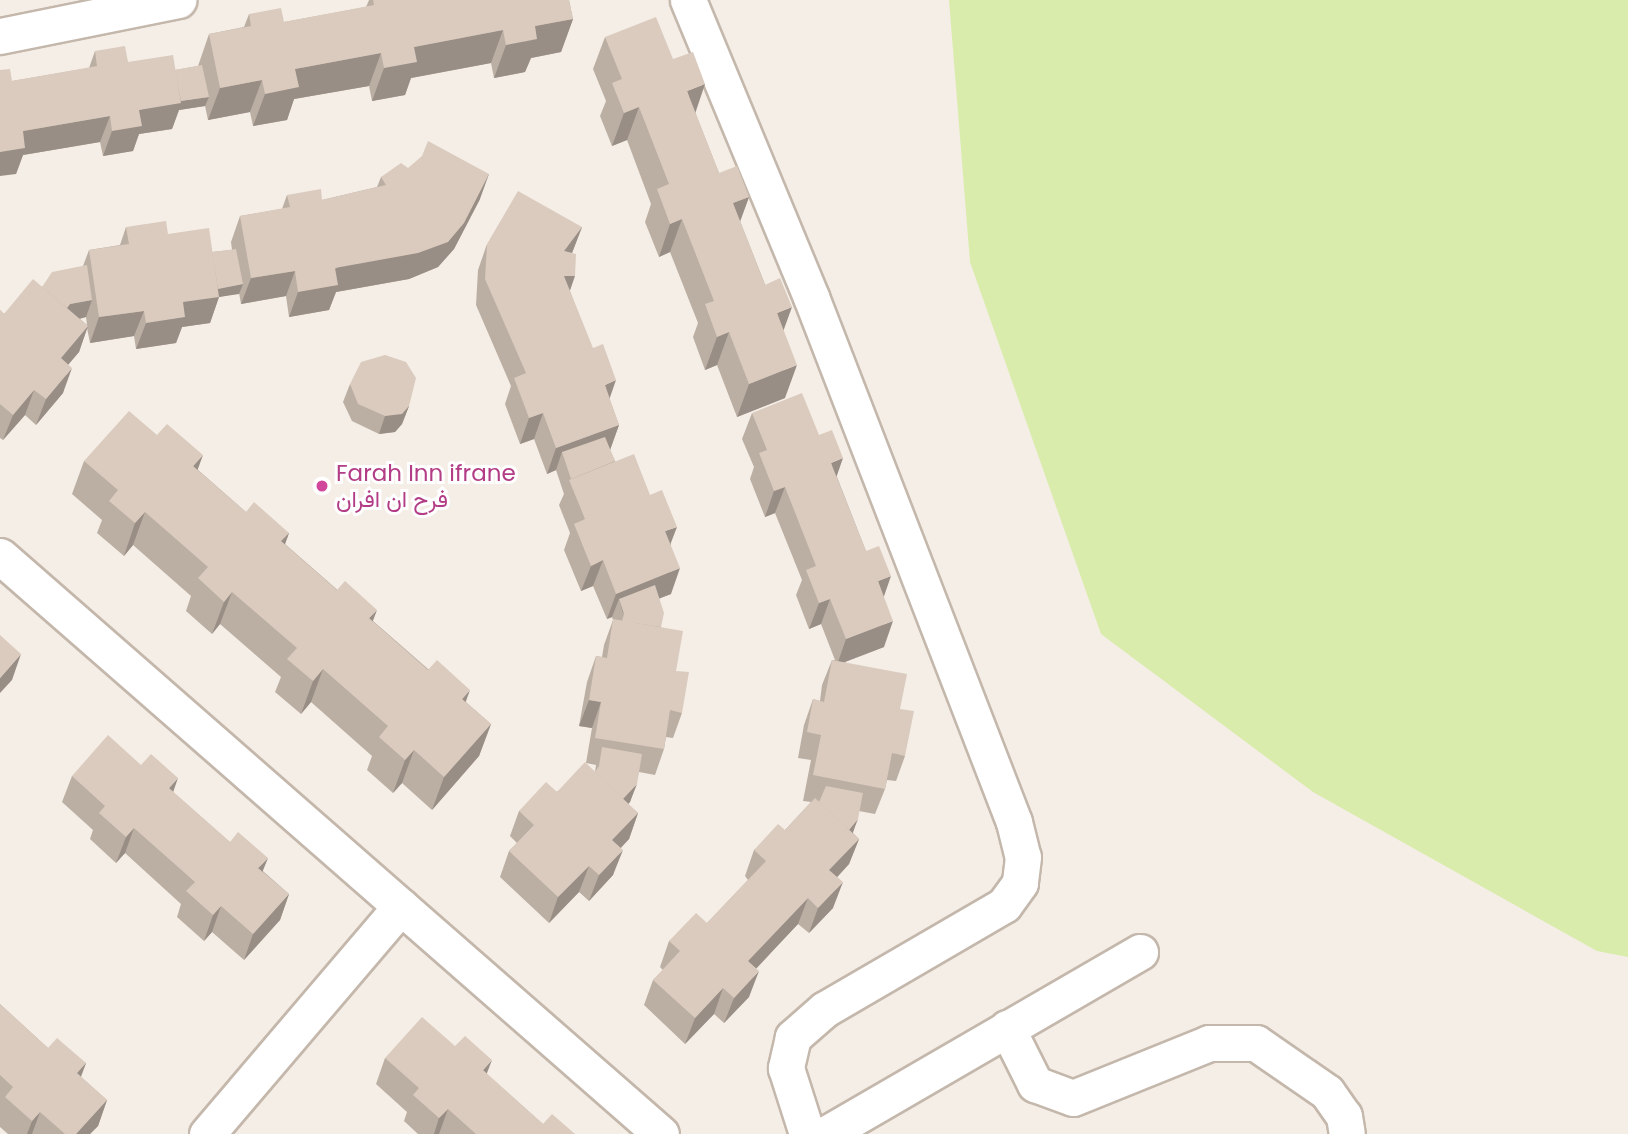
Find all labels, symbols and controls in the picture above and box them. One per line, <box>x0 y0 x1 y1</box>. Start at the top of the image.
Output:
place label: Farah Inn ifrane فرح ان افران <box>336 459 516 513</box>
marker: Farah Inn ifrane فرح ان افران <box>314 478 330 494</box>

